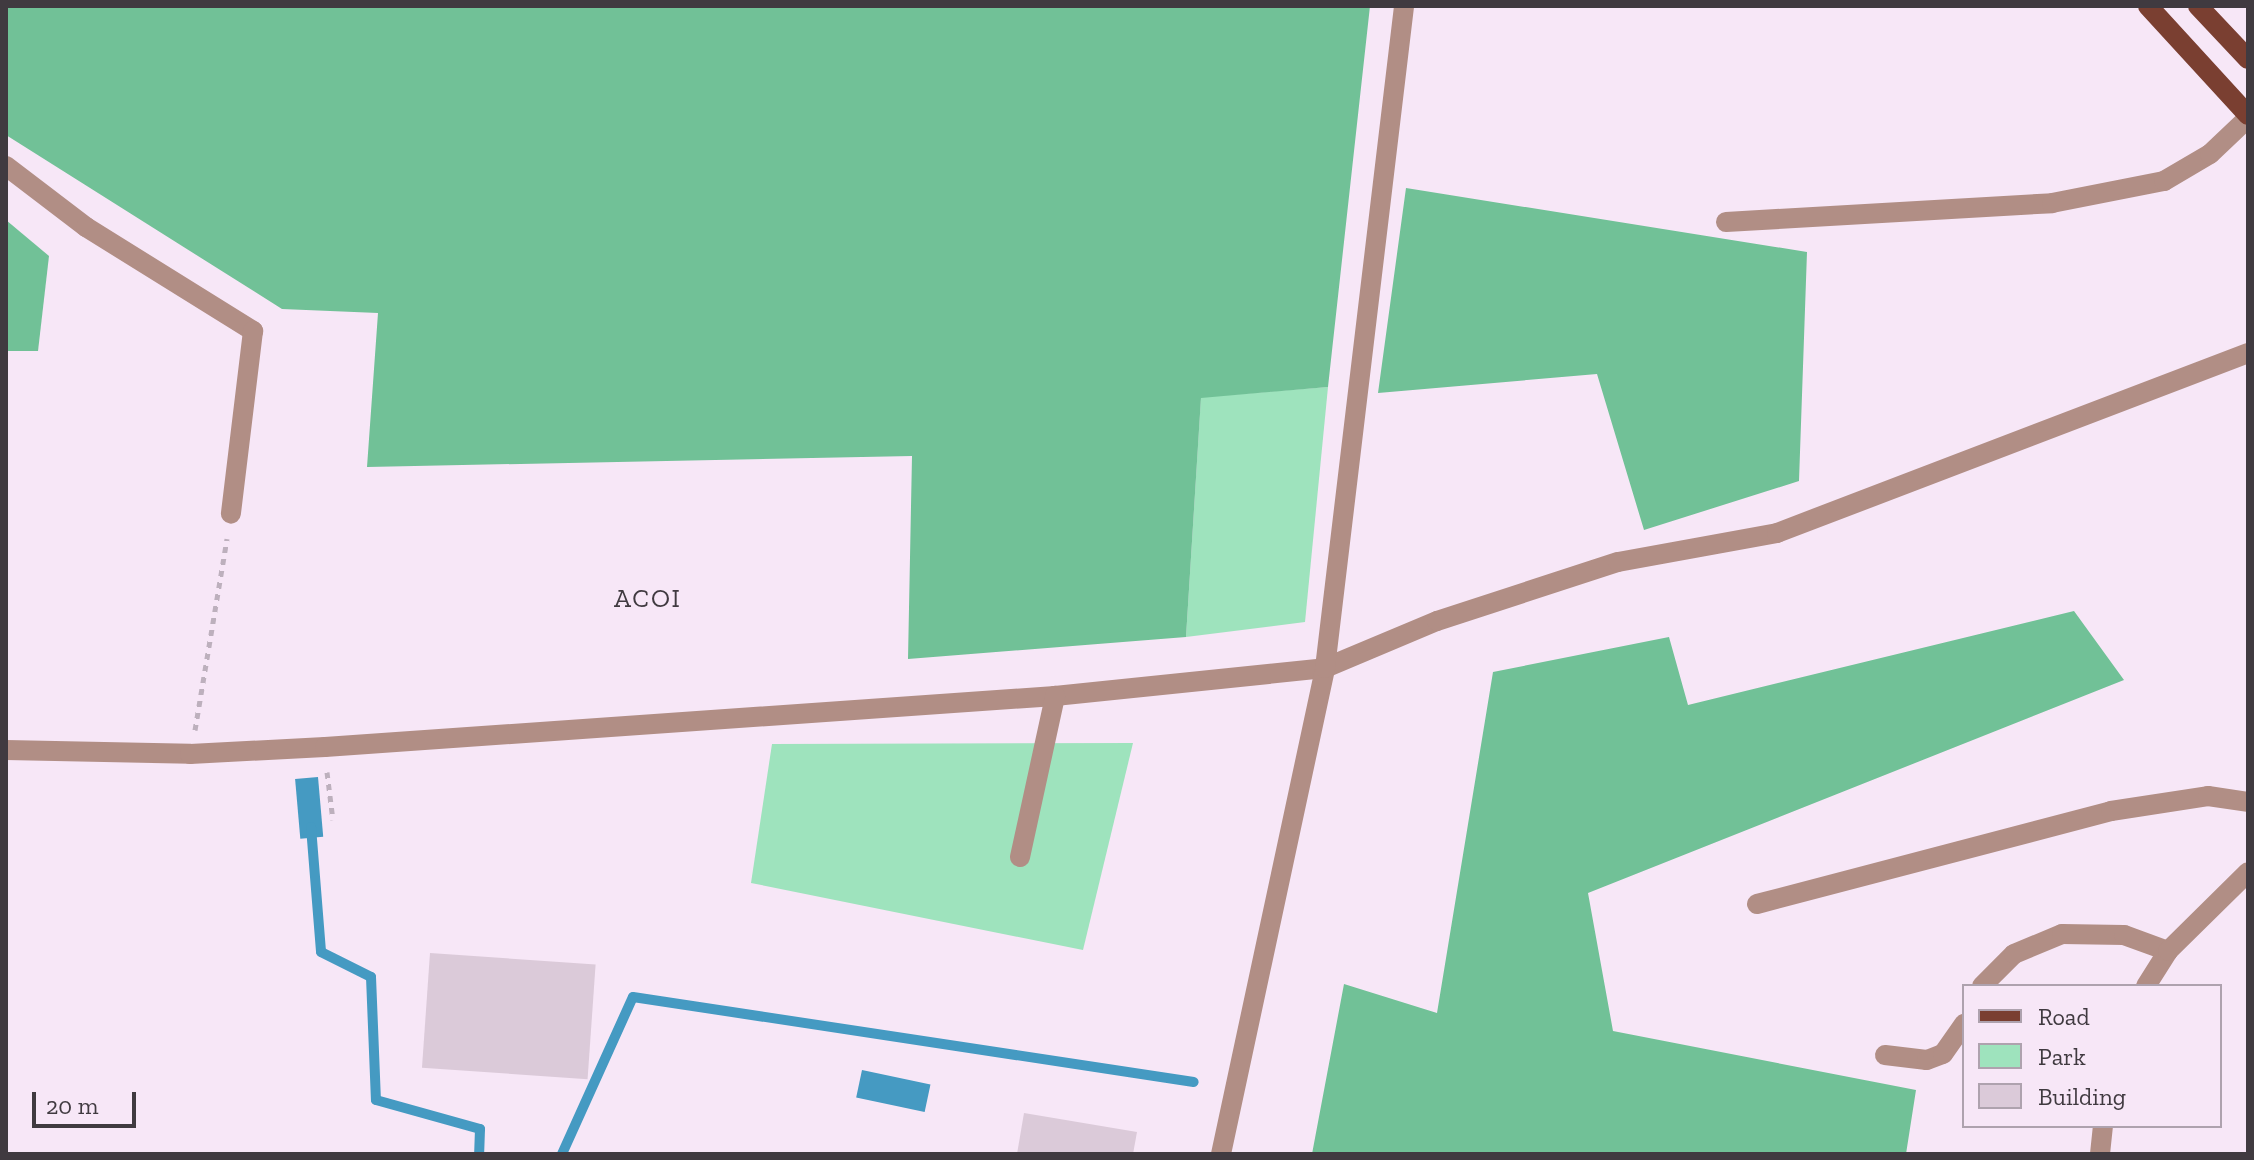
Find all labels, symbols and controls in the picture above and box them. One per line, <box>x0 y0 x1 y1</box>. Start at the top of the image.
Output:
district label: ACOI <box>614 583 682 615</box>
legend <box>1962 984 2222 1128</box>
text: Road <box>2038 1002 2090 1031</box>
text: Park <box>2038 1042 2086 1071</box>
scale bar <box>36 1076 140 1126</box>
text: Building <box>2038 1082 2126 1111</box>
text: 20 m <box>46 1091 98 1120</box>

